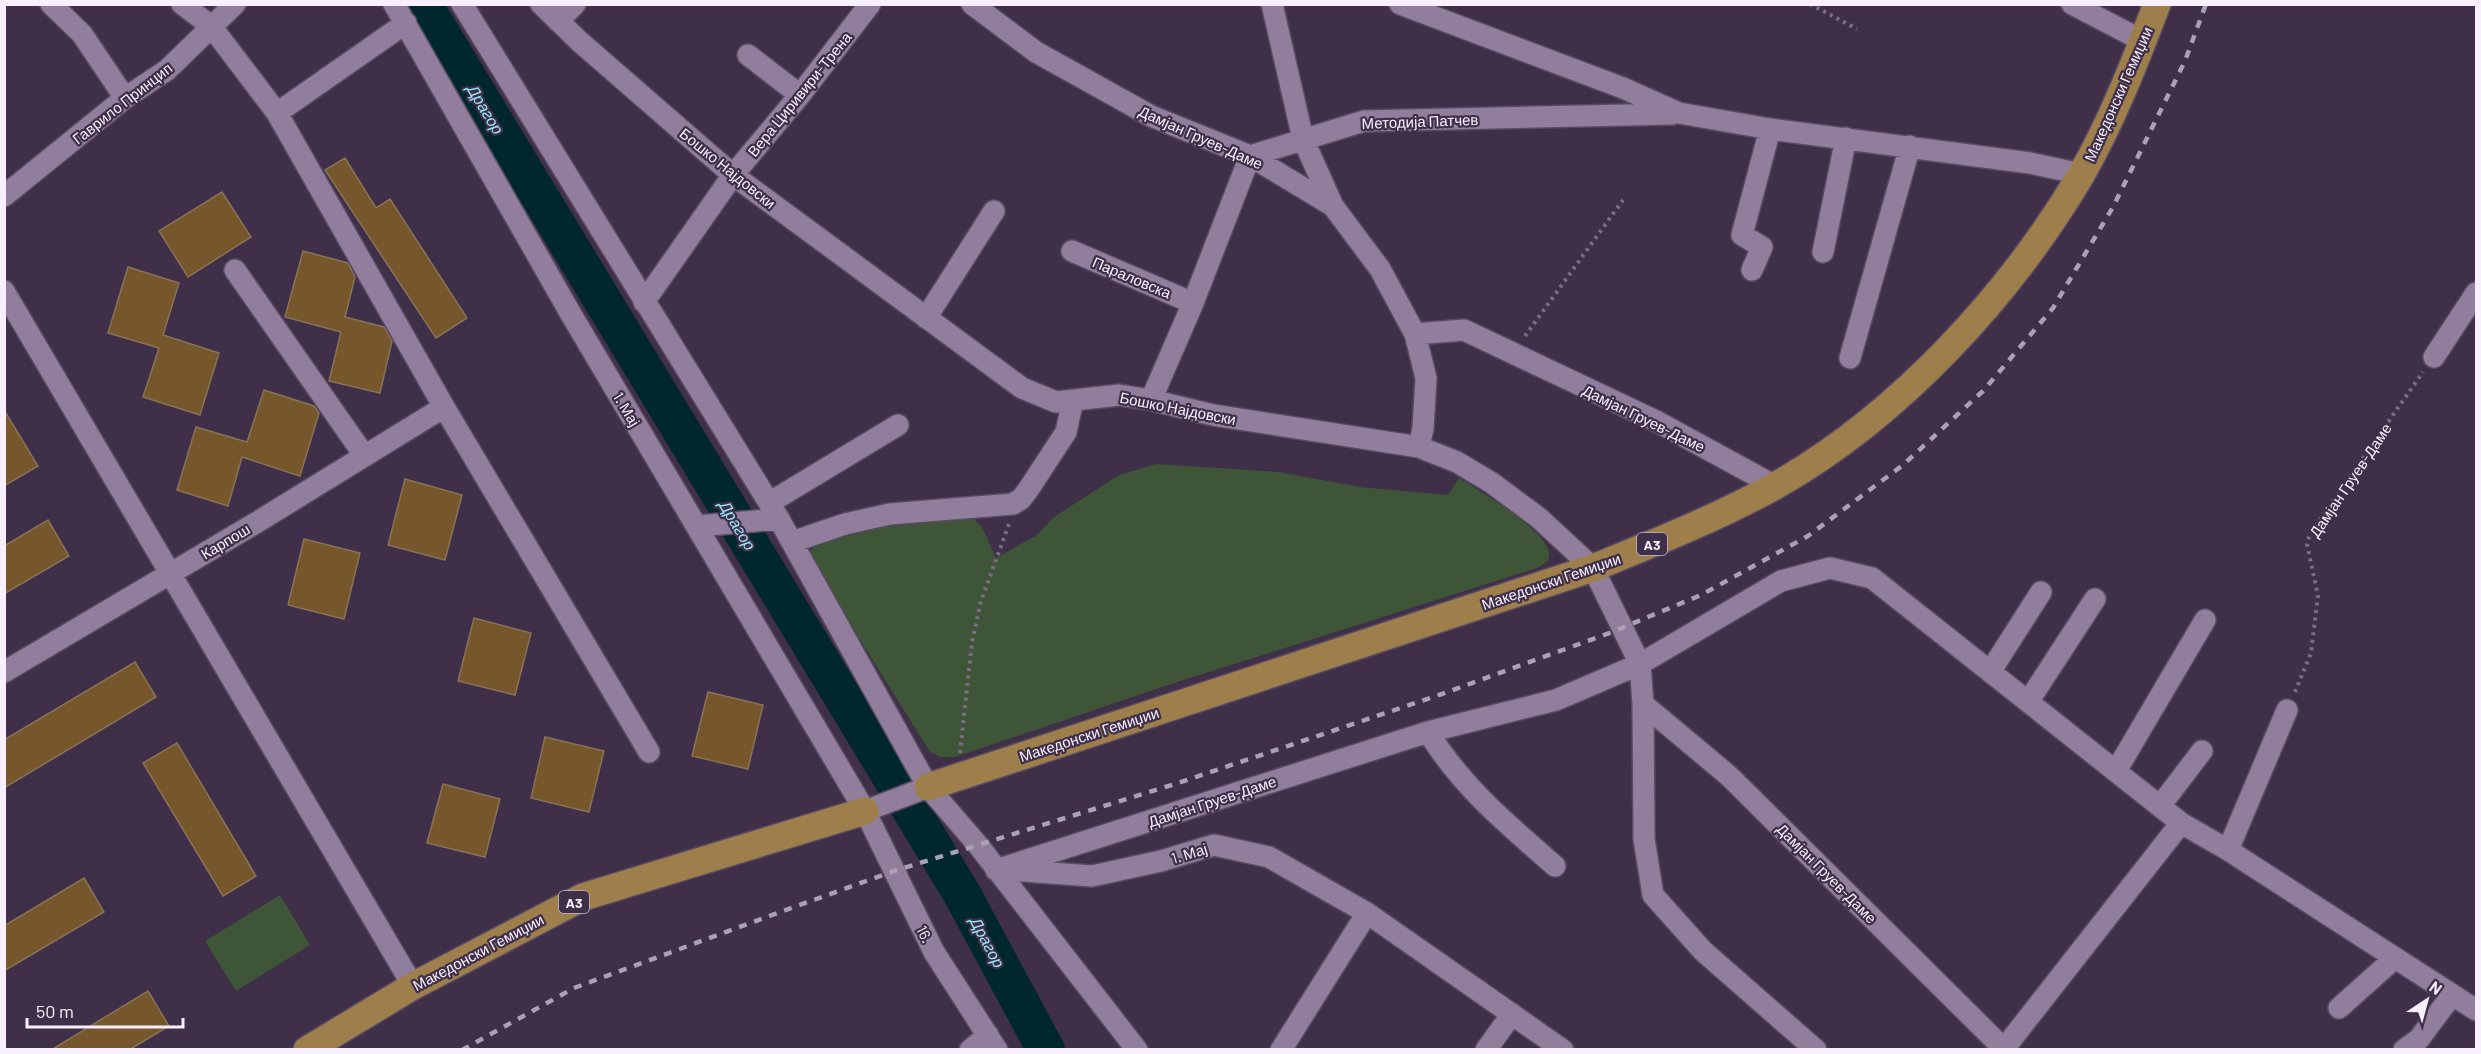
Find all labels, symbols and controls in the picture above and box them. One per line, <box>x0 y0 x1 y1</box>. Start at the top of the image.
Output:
street label: Македонски Гемиџии <box>2080 24 2156 164</box>
street label: Вера Циривири-Трена <box>743 28 855 160</box>
street label: Гаврило Принцип <box>69 59 175 147</box>
water label: Драгор <box>463 79 508 137</box>
street label: Дамјан Груев-Даме <box>1136 102 1266 172</box>
street label: Методија Патчев <box>1361 110 1479 132</box>
street label: Бошко Најдовски <box>676 124 780 212</box>
street label: Параловска <box>1090 252 1175 302</box>
street label: Дамјан Груев-Даме <box>1580 381 1708 455</box>
street label: Бошко Најдовски <box>1118 388 1238 428</box>
street label: 1. Мај <box>610 389 644 429</box>
street label: Дамјан Груев-Даме <box>2305 419 2395 541</box>
water label: Драгор <box>715 495 760 553</box>
street label: Карпош <box>197 519 253 563</box>
road number: A3 <box>1637 533 1667 555</box>
street label: Македонски Гемиџии <box>1479 549 1623 613</box>
street label: Македонски Гемиџии <box>1017 703 1161 765</box>
street label: Дамјан Груев-Даме <box>1146 772 1278 830</box>
street label: Дамјан Груев-Даме <box>1773 819 1881 927</box>
street label: 1. Мај <box>1169 839 1209 867</box>
road number: A3 <box>559 891 589 913</box>
street label: Македонски Гемиџии <box>409 910 547 994</box>
water label: Драгор <box>966 912 1009 971</box>
street label: 16. <box>913 922 937 946</box>
north arrow <box>2397 970 2457 1030</box>
text: N <box>2426 977 2446 998</box>
scale bar <box>27 991 183 1029</box>
text: 50 m <box>36 1000 74 1022</box>

